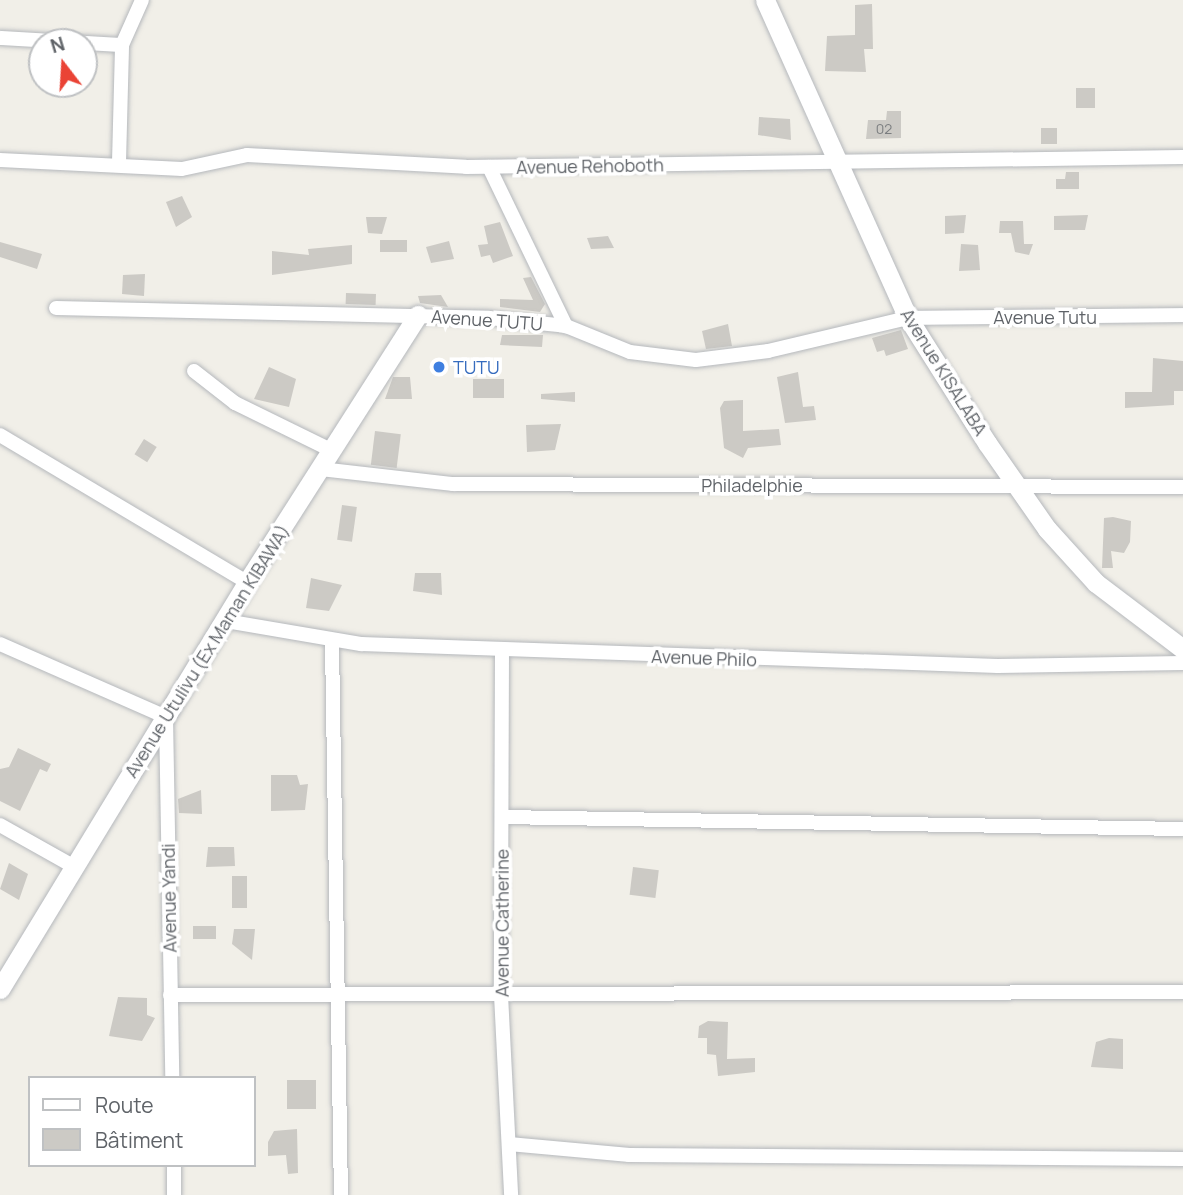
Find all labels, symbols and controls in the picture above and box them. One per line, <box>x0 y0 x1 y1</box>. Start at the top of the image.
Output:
north arrow <box>28 28 98 98</box>
text: N <box>47 30 68 59</box>
house number: 02 <box>876 121 892 137</box>
street label: Avenue Rehoboth <box>516 154 664 178</box>
street label: Avenue TUTU <box>430 305 544 335</box>
street label: Avenue KISALABA <box>896 305 992 439</box>
street label: Avenue Tutu <box>993 306 1097 328</box>
place label: TUTU <box>453 356 500 378</box>
marker: TUTU <box>431 359 447 375</box>
street label: Philadelphie <box>701 474 803 496</box>
street label: Avenue Utulivu (Ex Maman KIBAWA) <box>120 521 294 781</box>
street label: Avenue Philo <box>651 645 757 671</box>
street label: Avenue Yandi <box>157 843 181 953</box>
street label: Avenue Catherine <box>491 849 513 997</box>
legend <box>28 1076 256 1167</box>
text: Route <box>95 1091 153 1119</box>
text: Bâtiment <box>95 1126 183 1154</box>

